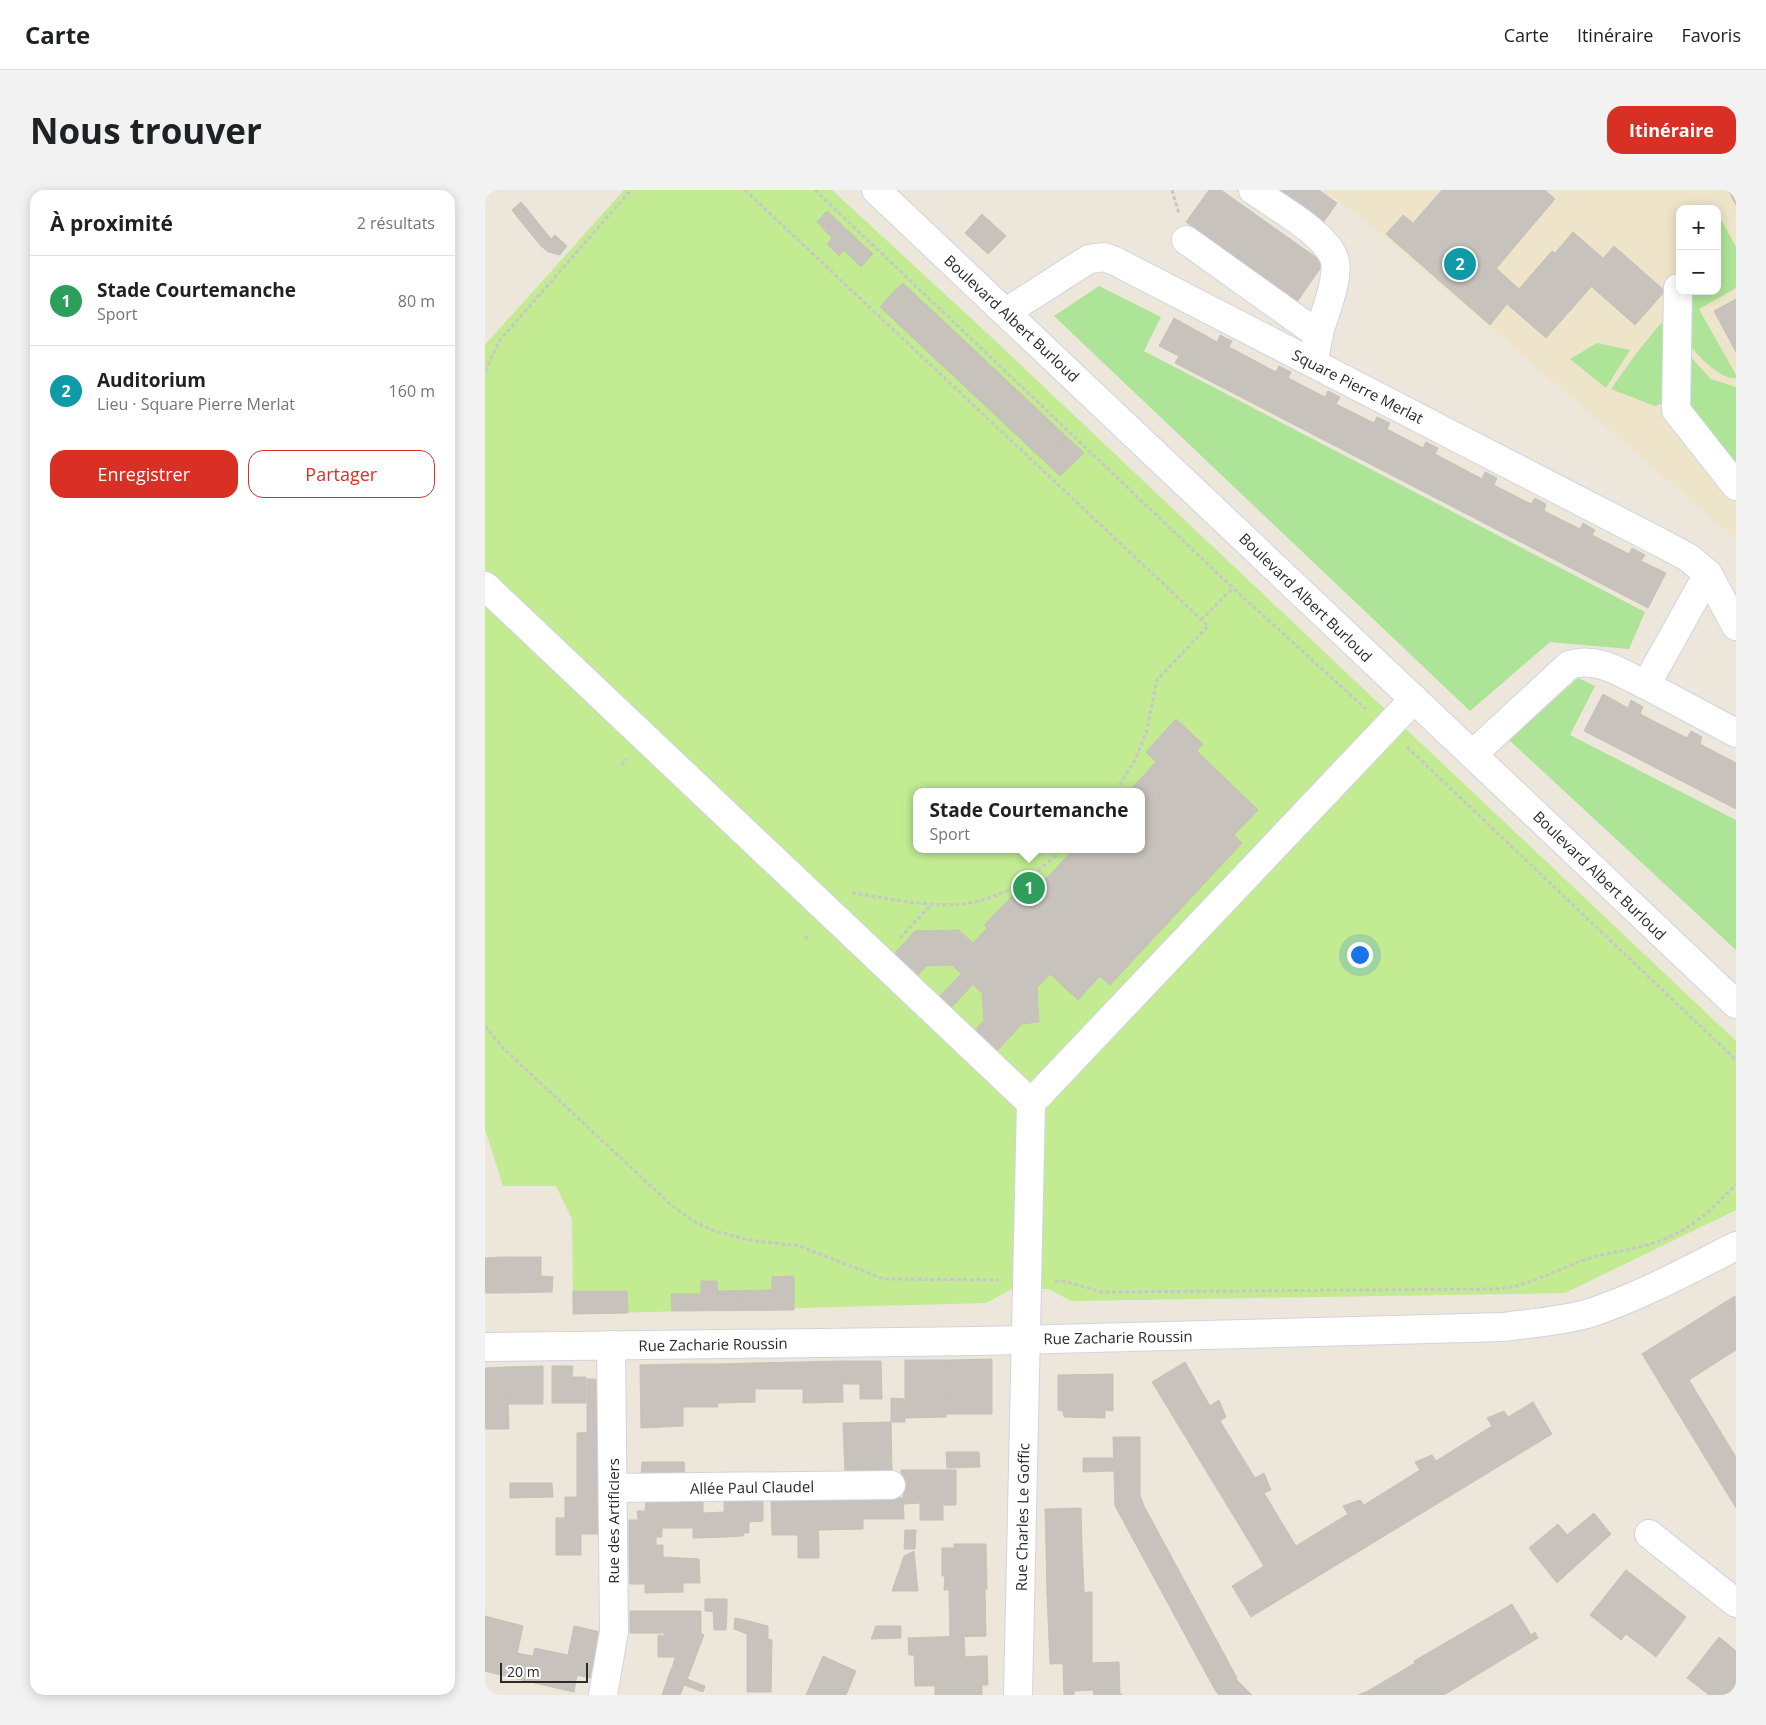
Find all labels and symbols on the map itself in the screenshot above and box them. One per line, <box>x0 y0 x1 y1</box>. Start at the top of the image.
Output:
pin: 2 <box>1444 245 1476 283</box>
street label: Boulevard Albert Burloud <box>940 250 1084 386</box>
street label: Square Pierre Merlat <box>1289 344 1427 428</box>
street label: Boulevard Albert Burloud <box>1235 528 1377 666</box>
street label: Boulevard Albert Burloud <box>1529 806 1671 944</box>
pin: 1 <box>1013 869 1045 907</box>
your location <box>1347 942 1373 968</box>
street label: Rue Zacharie Roussin <box>1043 1326 1193 1348</box>
street label: Rue Zacharie Roussin <box>638 1333 788 1355</box>
street label: Rue Charles Le Goffic <box>1011 1443 1033 1591</box>
street label: Rue des Artificiers <box>603 1458 623 1584</box>
street label: Allée Paul Claudel <box>690 1476 814 1498</box>
scale bar <box>500 1660 587 1683</box>

